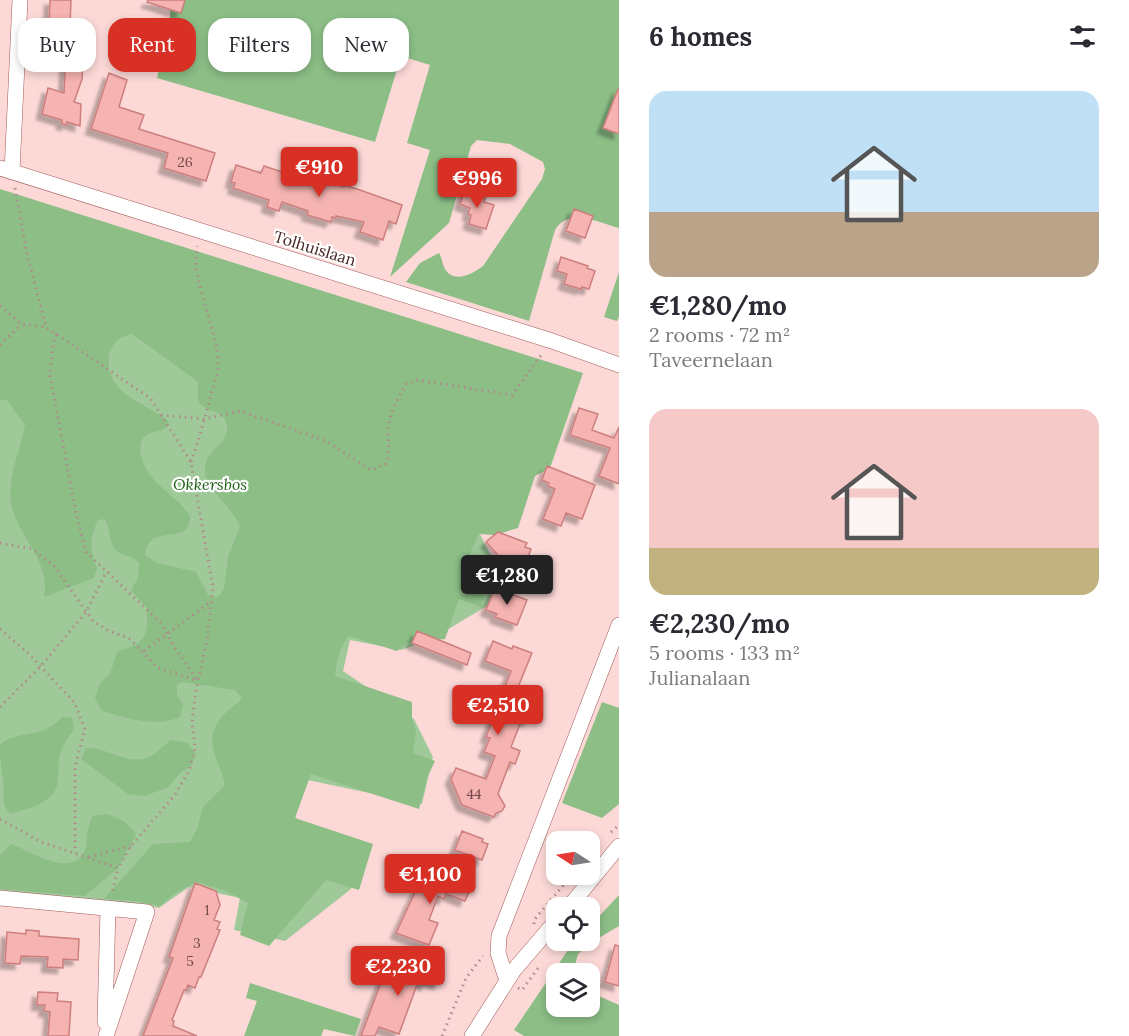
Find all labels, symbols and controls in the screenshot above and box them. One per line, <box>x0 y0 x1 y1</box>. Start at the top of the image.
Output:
chip: Buy <box>18 18 96 72</box>
chip: Rent <box>108 18 196 72</box>
chip: Filters <box>208 18 311 72</box>
chip: New <box>323 18 409 72</box>
text: 6 homes <box>649 20 752 53</box>
icon: filters <box>1066 20 1099 53</box>
icon: home <box>820 130 928 238</box>
pin: €910 <box>283 147 355 198</box>
house number: 26 <box>177 153 193 171</box>
text: €910 <box>295 154 343 179</box>
pin: €996 <box>441 158 513 209</box>
text: €996 <box>452 165 502 190</box>
street label: Tolhuislaan <box>272 226 359 270</box>
text: €1,280/mo <box>649 289 787 322</box>
text: 2 rooms · 72 m² <box>649 322 790 347</box>
text: Taveernelaan <box>649 347 773 372</box>
icon: home <box>820 448 928 556</box>
park label: Okkersbos <box>173 474 247 494</box>
pin: €1,280 <box>458 555 556 606</box>
text: €1,280 <box>475 562 539 587</box>
text: €2,230/mo <box>649 607 790 640</box>
text: 5 rooms · 133 m² <box>649 640 800 665</box>
text: Julianalaan <box>649 665 750 690</box>
pin: €2,510 <box>449 685 547 736</box>
text: €2,510 <box>466 692 530 717</box>
house number: 44 <box>466 785 482 803</box>
north arrow <box>546 831 600 885</box>
map controls <box>546 831 600 1017</box>
pin: €1,100 <box>381 854 479 905</box>
text: €1,100 <box>399 861 461 886</box>
button: locate <box>546 897 600 951</box>
house number: 1 <box>204 901 210 919</box>
house number: 3 <box>193 934 201 952</box>
pin: €2,230 <box>349 946 447 997</box>
house number: 5 <box>186 952 194 970</box>
text: €2,230 <box>365 953 431 978</box>
button: layers <box>546 963 600 1017</box>

